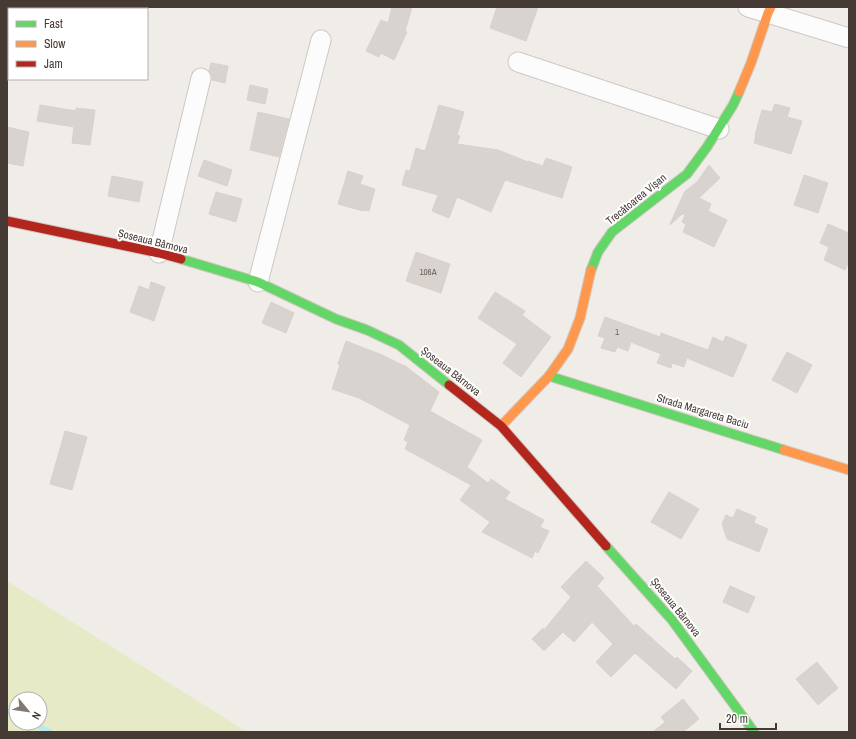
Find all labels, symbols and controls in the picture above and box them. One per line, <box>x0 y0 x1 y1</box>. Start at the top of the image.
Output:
legend <box>8 8 148 80</box>
text: Fast <box>44 16 63 32</box>
text: Slow <box>44 36 66 52</box>
text: Jam <box>44 56 63 72</box>
street label: Trecătoarea Vișan <box>603 170 669 228</box>
street label: Șoseaua Bârnova <box>117 226 189 256</box>
house number: 106A <box>419 266 437 278</box>
house number: 1 <box>615 326 619 338</box>
street label: Șoseaua Bârnova <box>418 343 484 399</box>
street label: Strada Margareta Baciu <box>655 390 751 432</box>
street label: Șoseaua Bârnova <box>648 575 704 639</box>
north arrow <box>8 691 48 731</box>
scale bar <box>720 705 776 731</box>
text: N <box>29 710 44 722</box>
text: 20 m <box>726 711 748 727</box>

